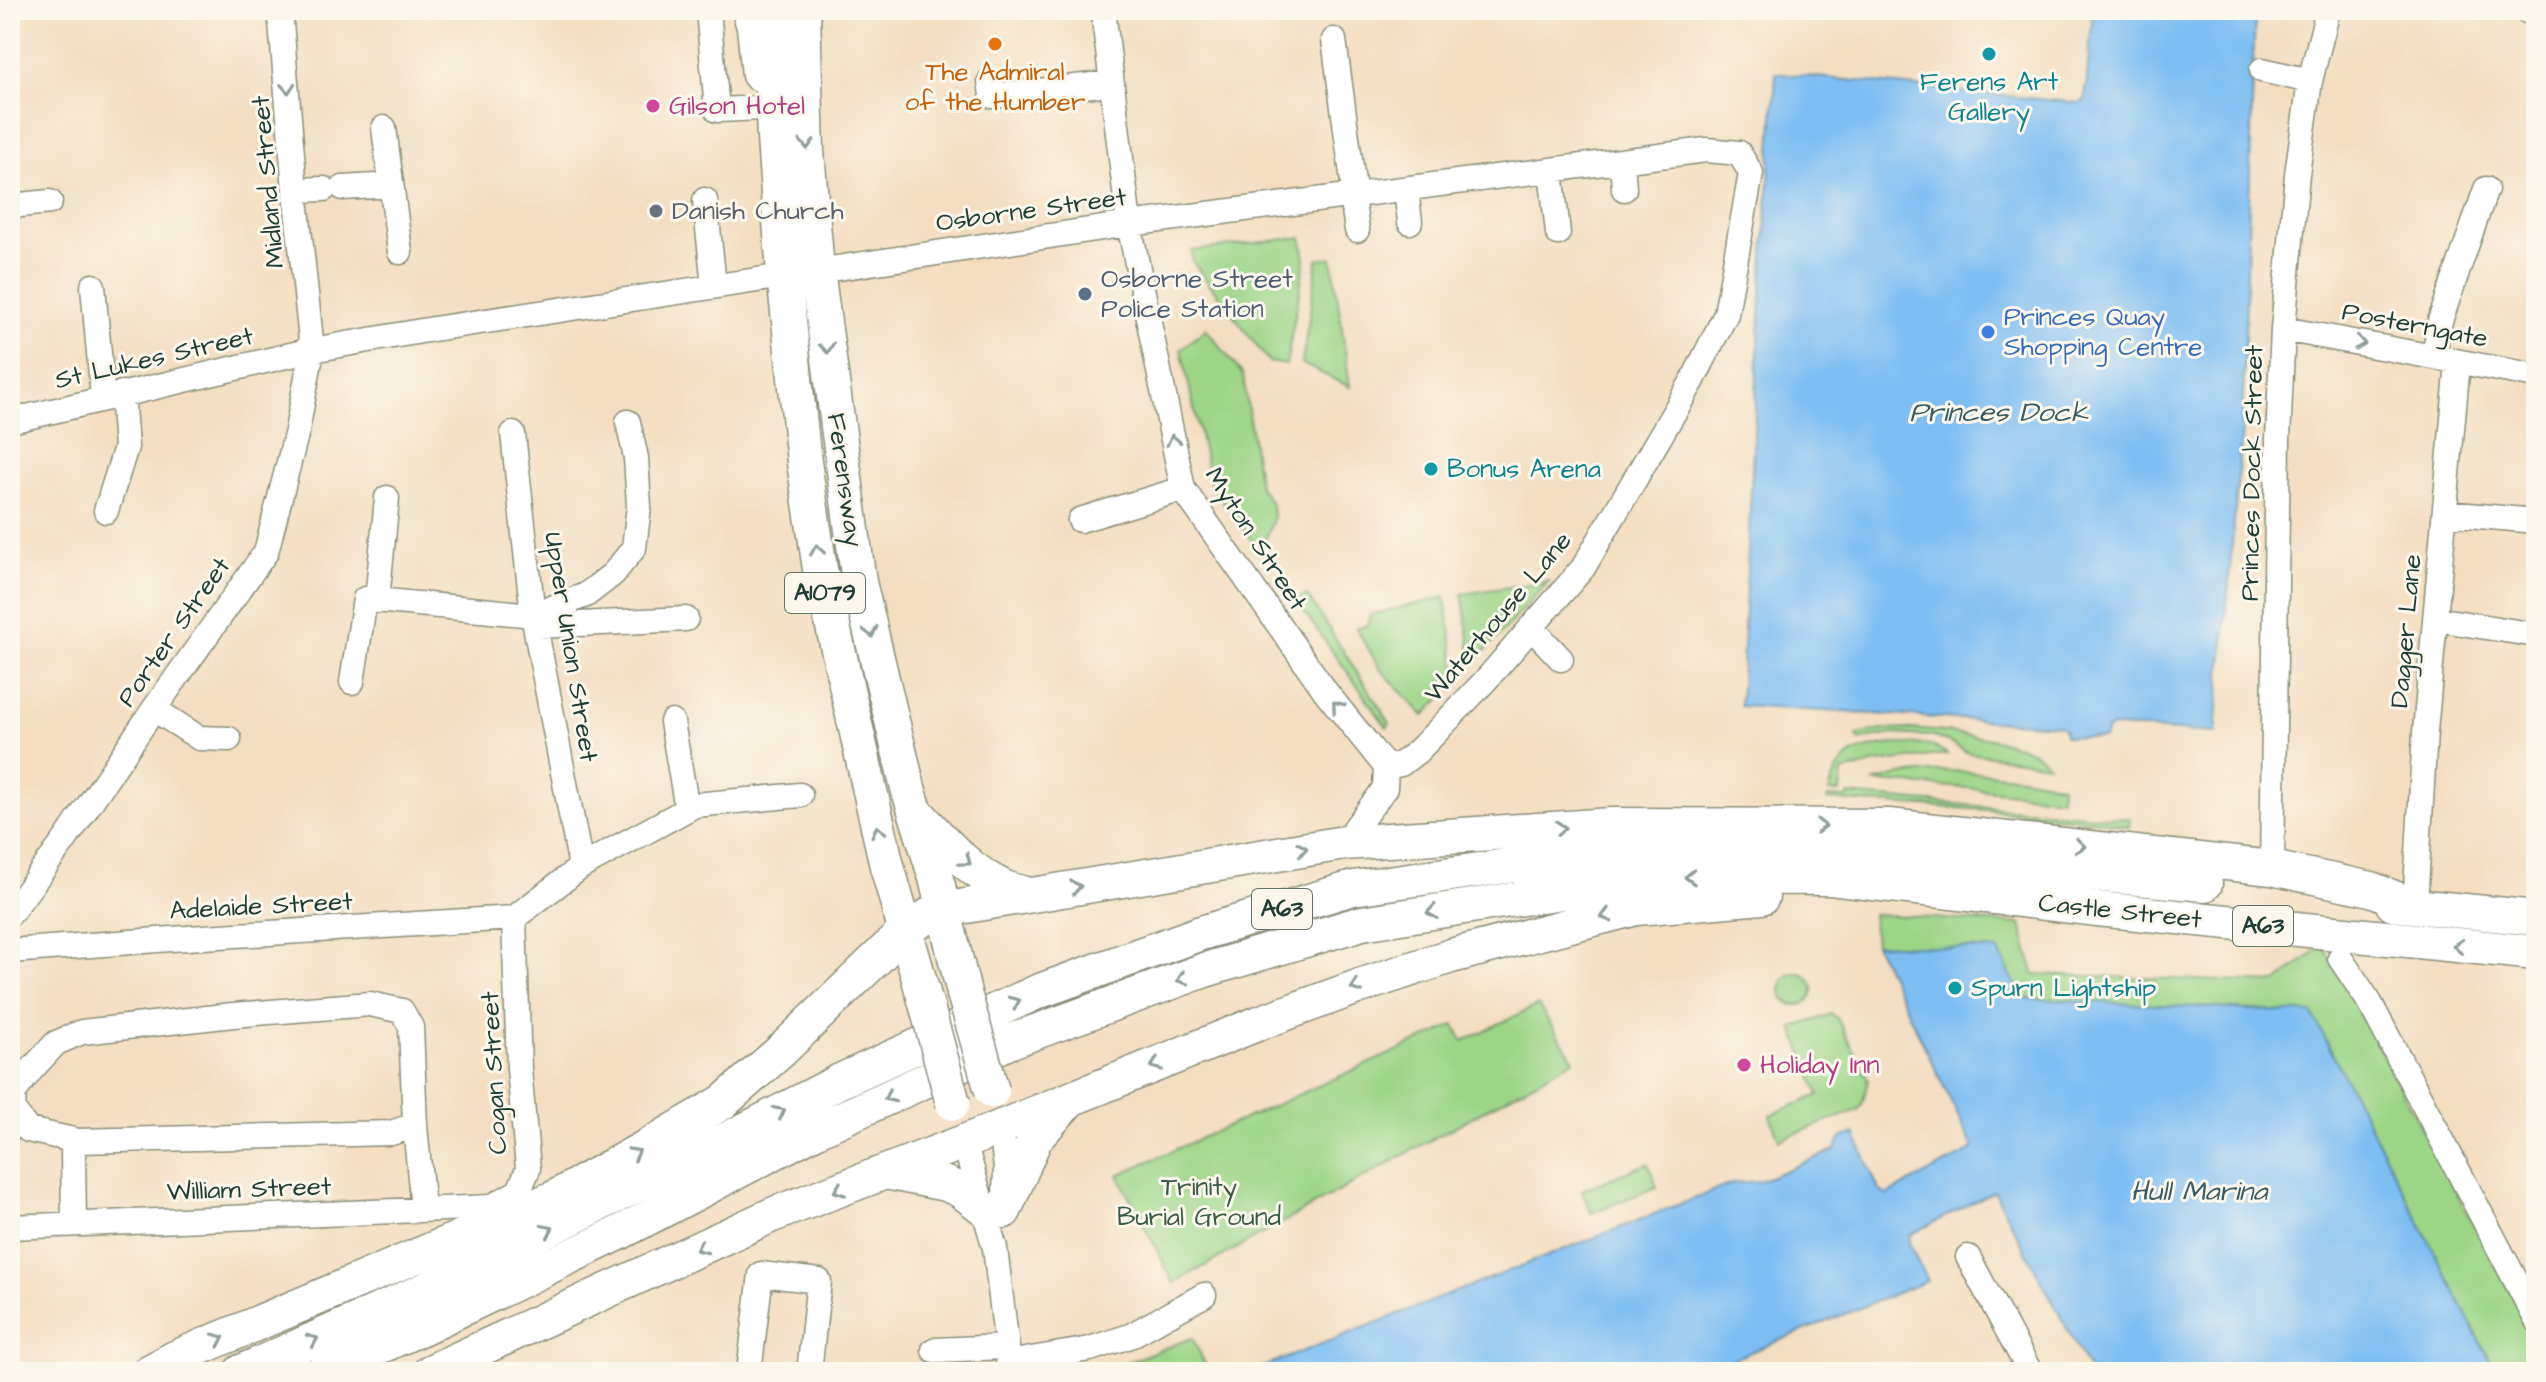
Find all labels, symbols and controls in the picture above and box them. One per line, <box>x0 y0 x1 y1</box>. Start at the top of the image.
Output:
marker: The Admiral of the Humber <box>986 35 1004 53</box>
marker: Ferens Art Gallery <box>1980 45 1998 63</box>
place label: The Admiral of the Humber <box>905 54 1085 120</box>
place label: Ferens Art Gallery <box>1920 64 2059 132</box>
one-way arrow <box>279 82 296 95</box>
place label: Gilson Hotel <box>669 88 805 124</box>
street label: Midland Street <box>242 94 293 270</box>
marker: Gilson Hotel <box>644 97 662 115</box>
one-way arrow <box>799 138 816 151</box>
street label: Osborne Street <box>934 179 1129 241</box>
place label: Danish Church <box>672 193 844 229</box>
marker: Danish Church <box>647 202 665 220</box>
place label: Osborne Street Police Station <box>1101 261 1293 327</box>
marker: Osborne Street Police Station <box>1076 285 1094 303</box>
street label: Posterngate <box>2339 293 2491 359</box>
place label: Princes Quay Shopping Centre <box>2004 299 2202 367</box>
street label: St Lukes Street <box>51 318 257 398</box>
marker: Princes Quay Shopping Centre <box>1979 323 1997 341</box>
one-way arrow <box>2353 334 2367 351</box>
one-way arrow <box>818 342 835 355</box>
street label: Princes Dock Street <box>2232 344 2272 601</box>
water label: Princes Dock <box>1910 393 2089 432</box>
street label: Ferensway <box>816 411 872 550</box>
one-way arrow <box>1165 434 1182 447</box>
place label: Bonus Arena <box>1447 451 1601 487</box>
street label: Myton Street <box>1194 460 1316 619</box>
marker: Bonus Arena <box>1422 460 1440 478</box>
street label: Waterhouse Lane <box>1416 524 1580 710</box>
street label: Upper Union Street <box>535 530 607 765</box>
one-way arrow <box>809 543 826 557</box>
street label: Porter Street <box>109 550 239 714</box>
street label: Dagger Lane <box>2381 553 2433 709</box>
road number: A1079 <box>785 573 865 613</box>
one-way arrow <box>862 625 879 639</box>
one-way arrow <box>1332 701 1347 715</box>
one-way arrow <box>1815 817 1828 835</box>
one-way arrow <box>1555 820 1568 837</box>
one-way arrow <box>871 825 888 838</box>
one-way arrow <box>2074 838 2087 855</box>
one-way arrow <box>1296 841 1309 858</box>
one-way arrow <box>957 851 972 866</box>
one-way arrow <box>1683 869 1696 886</box>
one-way arrow <box>1069 879 1083 896</box>
street label: Adelaide Street <box>169 883 354 929</box>
street label: Castle Street <box>2037 885 2204 938</box>
road number: A63 <box>1252 889 1312 929</box>
one-way arrow <box>1425 903 1439 920</box>
one-way arrow <box>1600 906 1614 923</box>
road number: A63 <box>2233 906 2293 946</box>
one-way arrow <box>2451 937 2464 954</box>
one-way arrow <box>1175 969 1189 986</box>
place label: Spurn Lightship <box>1971 970 2156 1008</box>
one-way arrow <box>1350 977 1364 994</box>
marker: Spurn Lightship <box>1946 979 1964 997</box>
street label: Cogan Street <box>472 990 518 1155</box>
one-way arrow <box>1007 995 1021 1011</box>
place label: Holiday Inn <box>1760 1047 1880 1085</box>
one-way arrow <box>1150 1055 1164 1072</box>
marker: Holiday Inn <box>1735 1056 1753 1074</box>
one-way arrow <box>882 1087 897 1103</box>
one-way arrow <box>771 1107 786 1122</box>
one-way arrow <box>627 1147 641 1163</box>
street label: William Street <box>166 1168 332 1210</box>
park label: Trinity Burial Ground <box>1117 1169 1281 1235</box>
water label: Hull Marina <box>2131 1172 2269 1211</box>
one-way arrow <box>833 1180 847 1197</box>
one-way arrow <box>539 1224 554 1240</box>
one-way arrow <box>695 1238 710 1254</box>
one-way arrow <box>211 1332 226 1348</box>
one-way arrow <box>304 1334 319 1350</box>

